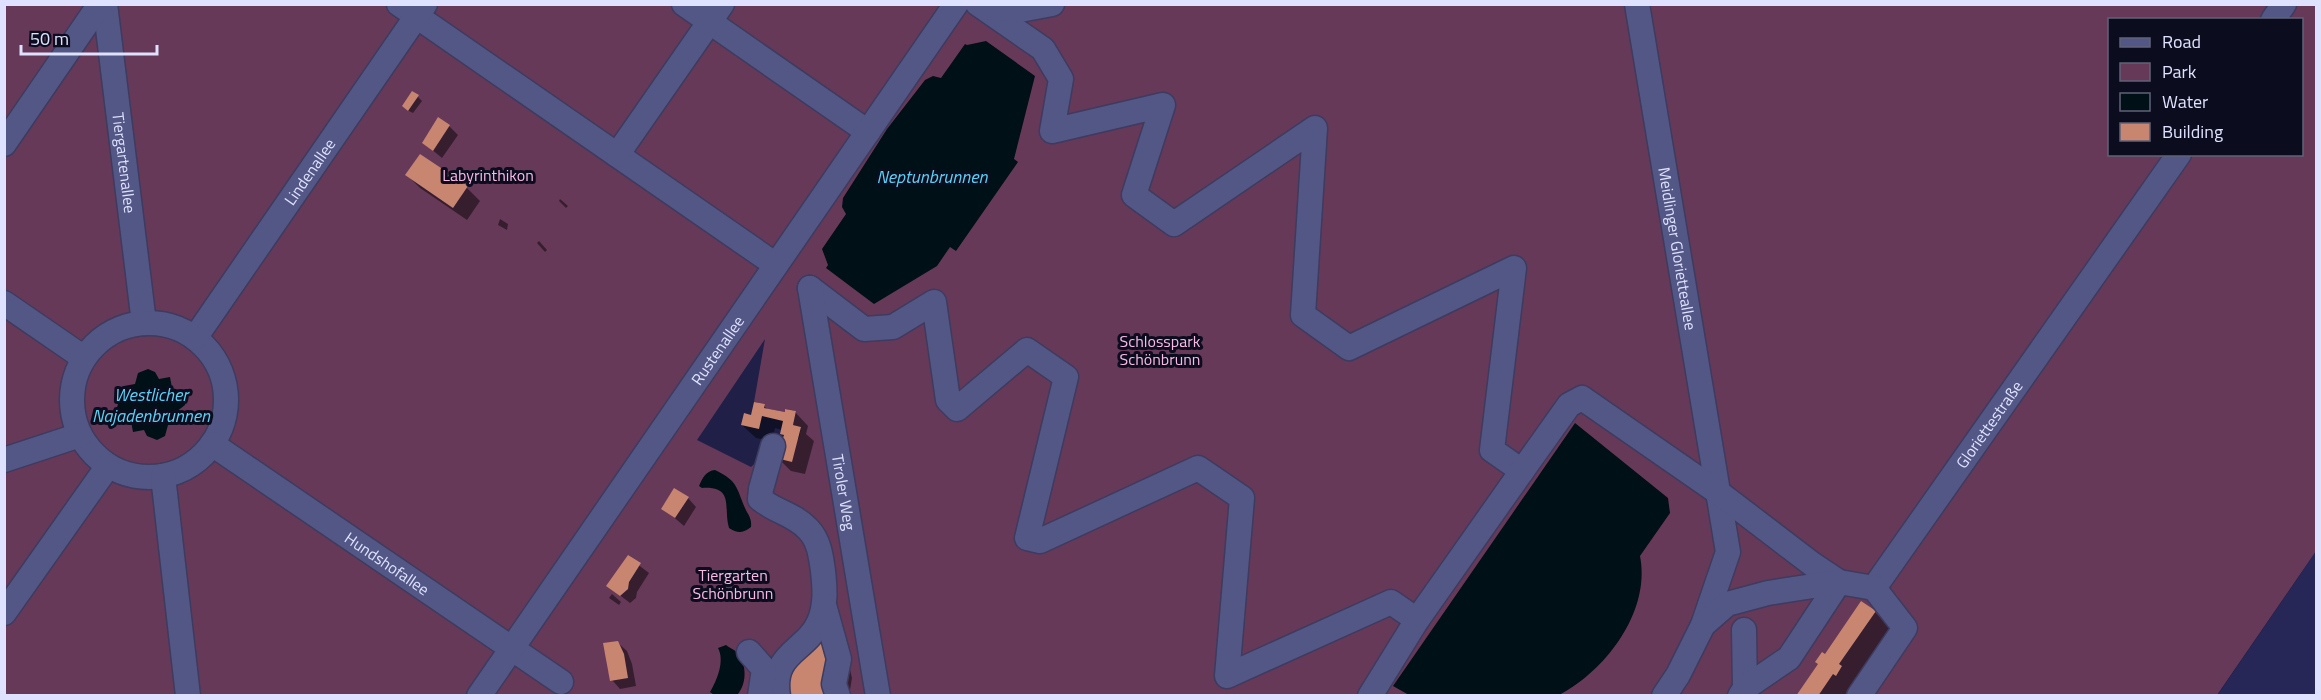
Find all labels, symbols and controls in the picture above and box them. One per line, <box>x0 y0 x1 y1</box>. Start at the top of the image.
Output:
scale bar <box>21 18 158 56</box>
legend <box>2108 18 2303 156</box>
text: 50 m <box>30 25 69 52</box>
text: Road <box>2162 28 2201 55</box>
text: Park <box>2162 58 2197 85</box>
text: Water <box>2162 88 2208 115</box>
street label: Tiergartenallee <box>106 111 142 215</box>
text: Building <box>2162 118 2223 145</box>
street label: Lindenallee <box>278 133 341 210</box>
park label: Labyrinthikon <box>442 163 534 187</box>
water label: Neptunbrunnen <box>877 163 989 190</box>
street label: Meidlinger Glorietteallee <box>1652 165 1703 332</box>
street label: Rustenallee <box>685 311 750 390</box>
park label: Schlosspark Schönbrunn <box>1120 329 1201 371</box>
street label: Gloriettestraße <box>1950 376 2028 473</box>
water label: Westlicher Najadenbrunnen <box>92 381 211 429</box>
street label: Tiroler Weg <box>826 452 862 532</box>
street label: Hundshofallee <box>340 526 434 601</box>
park label: Tiergarten Schönbrunn <box>693 563 773 605</box>

